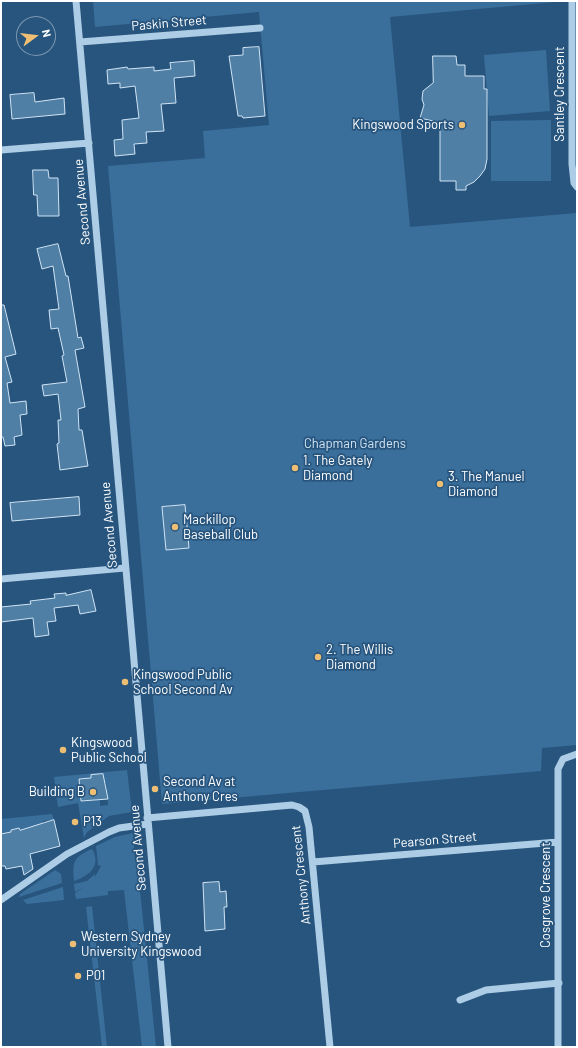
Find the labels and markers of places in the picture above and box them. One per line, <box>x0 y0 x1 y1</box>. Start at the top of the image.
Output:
place label: Kingswood Sports <box>352 117 454 133</box>
marker: Kingswood Sports <box>457 120 467 130</box>
place label: 1. The Gately Diamond <box>303 453 373 484</box>
marker: 1. The Gately Diamond <box>290 463 300 473</box>
place label: 3. The Manuel Diamond <box>448 469 525 500</box>
marker: 3. The Manuel Diamond <box>435 479 445 489</box>
place label: Mackillop Baseball Club <box>183 512 258 543</box>
marker: Mackillop Baseball Club <box>170 522 180 532</box>
place label: 2. The Willis Diamond <box>326 642 393 673</box>
marker: 2. The Willis Diamond <box>313 652 323 662</box>
place label: Kingswood Public School Second Av <box>133 667 233 698</box>
marker: Kingswood Public School Second Av <box>120 677 130 687</box>
place label: Kingswood Public School <box>71 735 147 766</box>
marker: Kingswood Public School <box>58 745 68 755</box>
place label: Second Av at Anthony Cres <box>163 774 238 805</box>
place label: Building B <box>29 784 85 800</box>
marker: Second Av at Anthony Cres <box>150 784 160 794</box>
marker: Building B <box>88 787 98 797</box>
place label: P13 <box>83 814 102 830</box>
marker: P13 <box>70 817 80 827</box>
place label: Western Sydney University Kingswood <box>81 929 202 960</box>
marker: Western Sydney University Kingswood <box>68 939 78 949</box>
place label: P01 <box>86 968 105 984</box>
marker: P01 <box>73 971 83 981</box>

